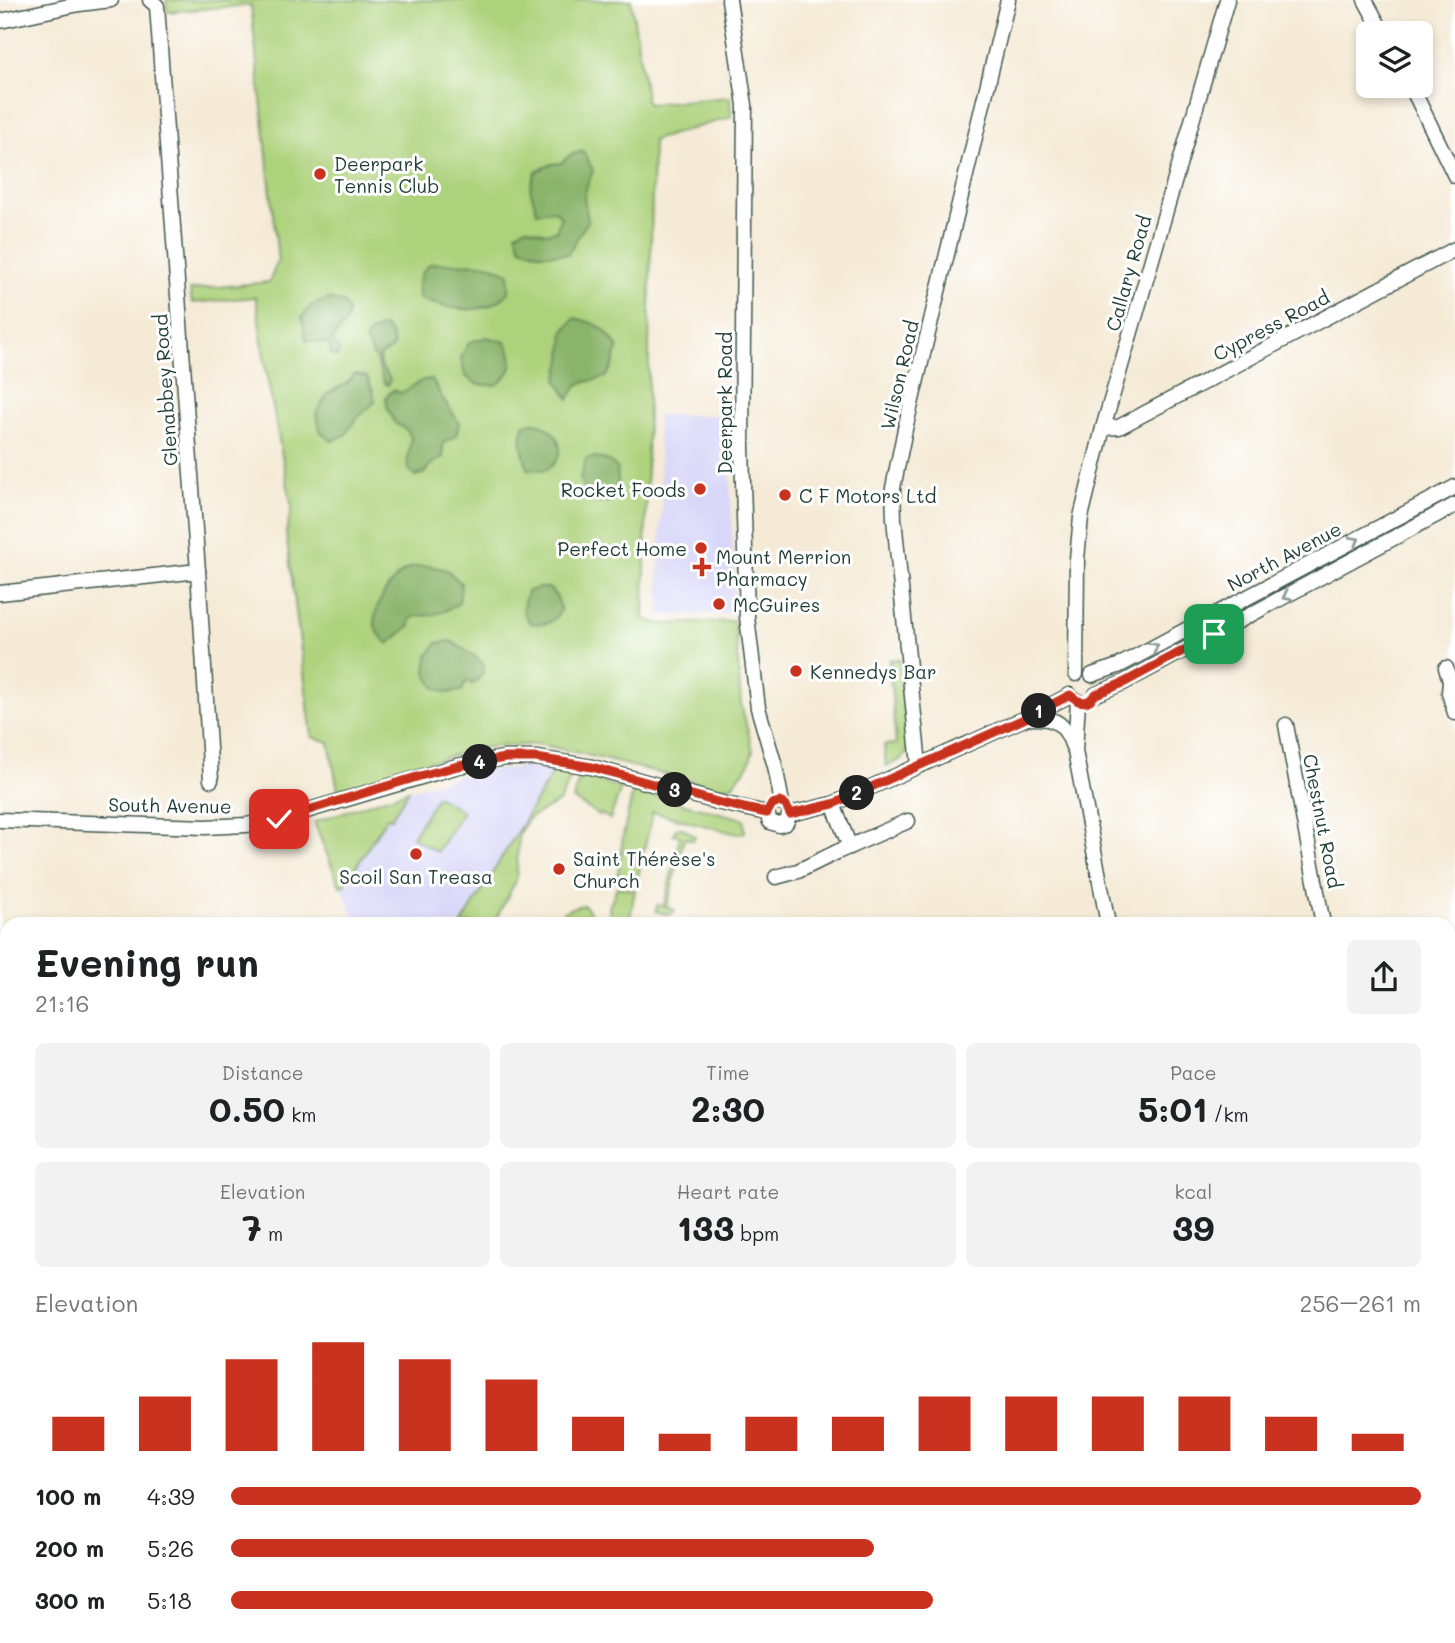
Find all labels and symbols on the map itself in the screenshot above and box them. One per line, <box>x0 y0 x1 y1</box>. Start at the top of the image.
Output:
place label: Deerpark Tennis Club <box>334 151 439 198</box>
marker: Deerpark Tennis Club <box>312 166 328 182</box>
street label: Callary Road <box>1099 212 1157 334</box>
street label: Cypress Road <box>1208 284 1334 366</box>
street label: Glenabbey Road <box>147 313 183 467</box>
street label: Wilson Road <box>874 318 924 432</box>
street label: Deerpark Road <box>712 332 737 474</box>
place label: Rocket Foods <box>561 477 686 502</box>
marker: Rocket Foods <box>692 481 708 497</box>
place label: C F Motors Ltd <box>799 483 937 508</box>
marker: C F Motors Ltd <box>777 487 793 503</box>
street label: North Avenue <box>1223 515 1345 597</box>
one-way arrow <box>1348 535 1360 549</box>
place label: Perfect Home <box>558 536 687 561</box>
marker: Perfect Home <box>693 540 709 556</box>
place label: Mount Merrion Pharmacy <box>716 544 851 591</box>
marker: Mount Merrion Pharmacy <box>694 559 710 575</box>
one-way arrow <box>1282 587 1294 601</box>
place label: McGuires <box>733 592 820 617</box>
marker: McGuires <box>711 596 727 612</box>
pin <box>1184 604 1244 664</box>
one-way arrow <box>1147 642 1159 655</box>
place label: Kennedys Bar <box>810 659 937 684</box>
marker: Kennedys Bar <box>788 663 804 679</box>
pin: 1 <box>1021 694 1056 728</box>
pin: 4 <box>462 744 498 780</box>
street label: Chestnut Road <box>1298 752 1348 890</box>
pin: 3 <box>658 772 692 808</box>
pin: 2 <box>840 776 874 810</box>
pin <box>249 789 309 849</box>
street label: South Avenue <box>108 791 232 819</box>
marker: Scoil San Treasa <box>408 846 424 862</box>
place label: Saint Thérèse's Church <box>573 846 715 893</box>
marker: Saint Thérèse's Church <box>551 861 567 877</box>
place label: Scoil San Treasa <box>339 864 493 889</box>

